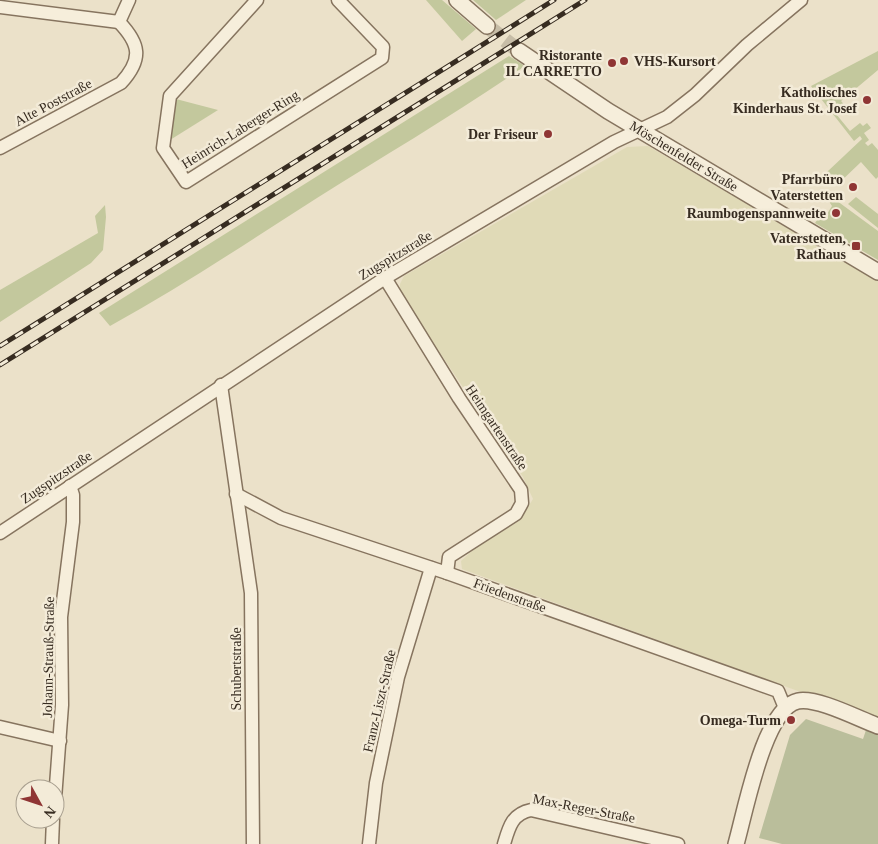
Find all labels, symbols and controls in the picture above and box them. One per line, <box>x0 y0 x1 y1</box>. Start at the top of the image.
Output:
place label: Ristorante IL CARRETTO <box>505 48 602 79</box>
place label: VHS-Kursort <box>634 54 716 69</box>
marker: VHS-Kursort <box>618 55 630 67</box>
marker: Ristorante IL CARRETTO <box>606 57 618 69</box>
street label: Alte Poststraße <box>12 76 94 129</box>
place label: Katholisches Kinderhaus St. Josef <box>733 85 858 116</box>
street label: Heinrich-Laberger-Ring <box>179 87 302 172</box>
marker: Katholisches Kinderhaus St. Josef <box>861 94 873 106</box>
street label: Möschenfelder Straße <box>627 118 740 195</box>
place label: Der Friseur <box>468 127 538 142</box>
marker: Der Friseur <box>542 128 554 140</box>
place label: Pfarrbüro Vaterstetten <box>770 172 843 203</box>
marker: Pfarrbüro Vaterstetten <box>847 181 859 193</box>
place label: Raumbogenspannweite <box>687 206 826 221</box>
marker: Raumbogenspannweite <box>830 207 842 219</box>
street label: Zugspitzstraße <box>356 228 434 283</box>
place label: Vaterstetten, Rathaus <box>770 231 847 262</box>
marker: Vaterstetten, Rathaus <box>850 240 862 252</box>
street label: Heimgartenstraße <box>463 382 531 473</box>
street label: Zugspitzstraße <box>18 448 95 507</box>
street label: Friedenstraße <box>471 575 548 616</box>
street label: Johann-Strauß-Straße <box>40 596 57 718</box>
street label: Schubertstraße <box>229 627 244 711</box>
street label: Franz-Liszt-Straße <box>360 648 399 754</box>
place label: Omega-Turm <box>700 713 781 728</box>
marker: Omega-Turm <box>785 714 797 726</box>
north arrow <box>15 779 65 829</box>
street label: Max-Reger-Straße <box>531 791 636 826</box>
text: N <box>41 803 59 821</box>

